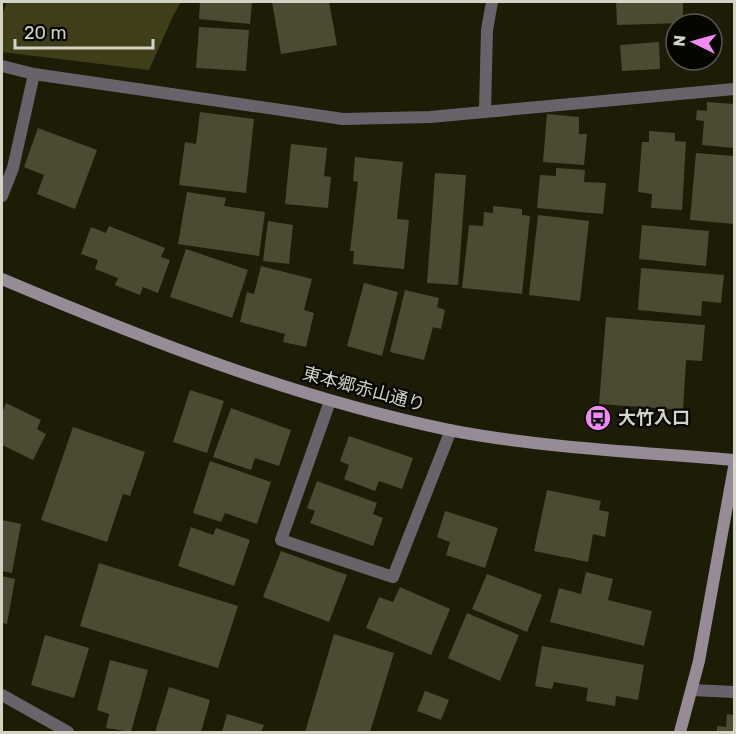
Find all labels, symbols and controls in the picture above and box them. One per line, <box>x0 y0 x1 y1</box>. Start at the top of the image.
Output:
scale bar <box>15 12 153 50</box>
north arrow <box>664 12 724 72</box>
text: 20 m <box>24 22 66 44</box>
text: N <box>670 34 690 47</box>
street label: 東本郷赤山通り <box>300 362 428 416</box>
bus stop icon: 大竹入口 <box>583 403 613 433</box>
place label: 大竹入口 <box>618 407 690 429</box>

